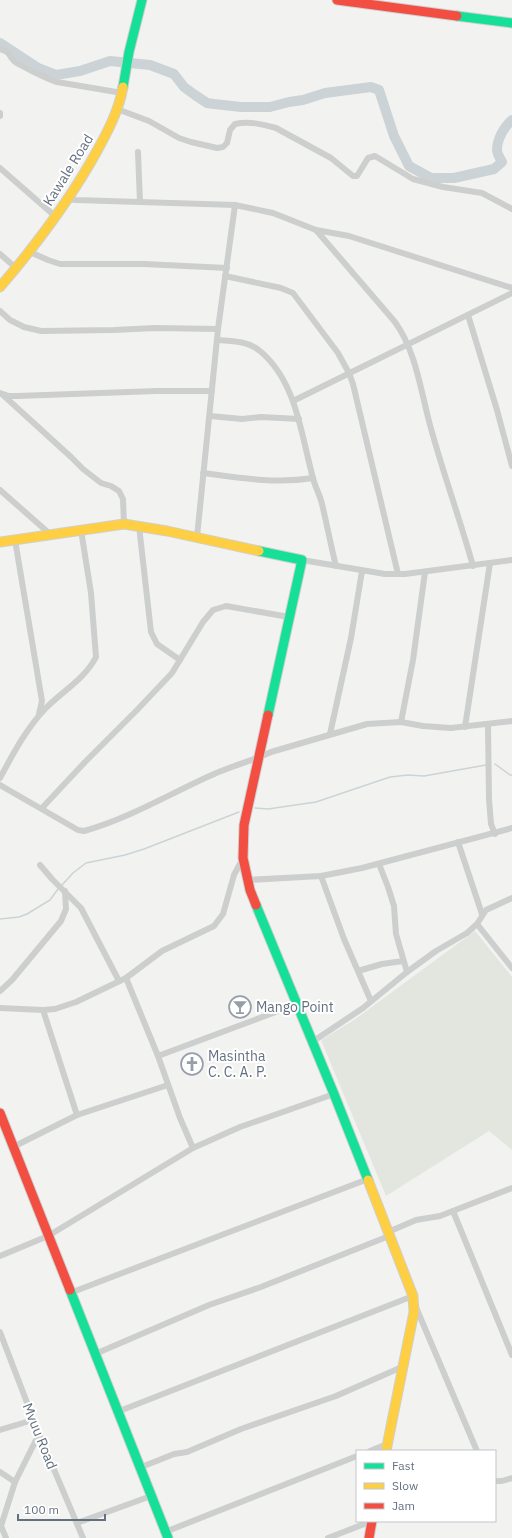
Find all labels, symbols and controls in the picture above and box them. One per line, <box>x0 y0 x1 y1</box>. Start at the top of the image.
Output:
street label: Kawale Road <box>39 131 97 209</box>
bar icon: Mango Point <box>227 994 253 1020</box>
place label: Mango Point <box>256 998 334 1016</box>
place label: Masintha C. C. A. P. <box>208 1047 267 1081</box>
church icon: Masintha C. C. A. P. <box>179 1051 205 1077</box>
street label: Mvuu Road <box>19 1400 61 1472</box>
legend <box>356 1450 496 1522</box>
text: Fast <box>392 1458 415 1473</box>
text: Slow <box>392 1478 418 1493</box>
scale bar <box>18 1496 105 1522</box>
text: Jam <box>392 1498 415 1513</box>
text: 100 m <box>24 1502 59 1517</box>

